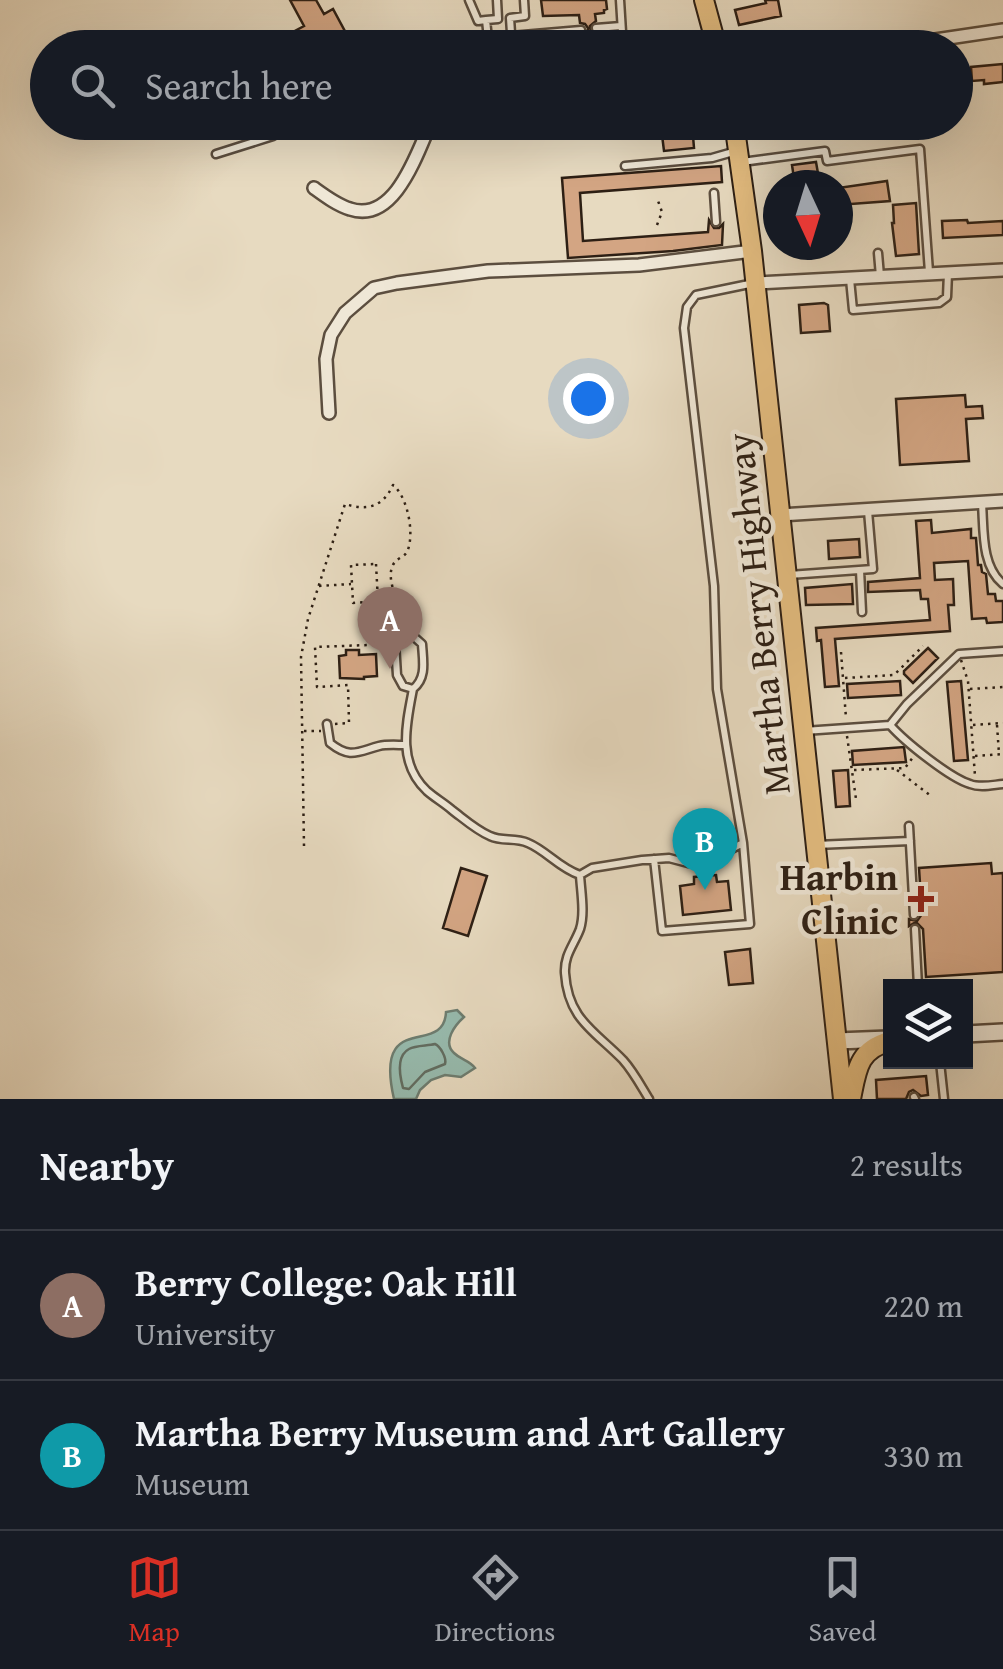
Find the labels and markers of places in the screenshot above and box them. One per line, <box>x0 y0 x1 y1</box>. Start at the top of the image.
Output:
pin: A <box>358 586 422 669</box>
pin: B <box>672 808 738 890</box>
place label: Harbin Clinic <box>780 848 899 948</box>
marker: Harbin Clinic <box>908 886 934 912</box>

